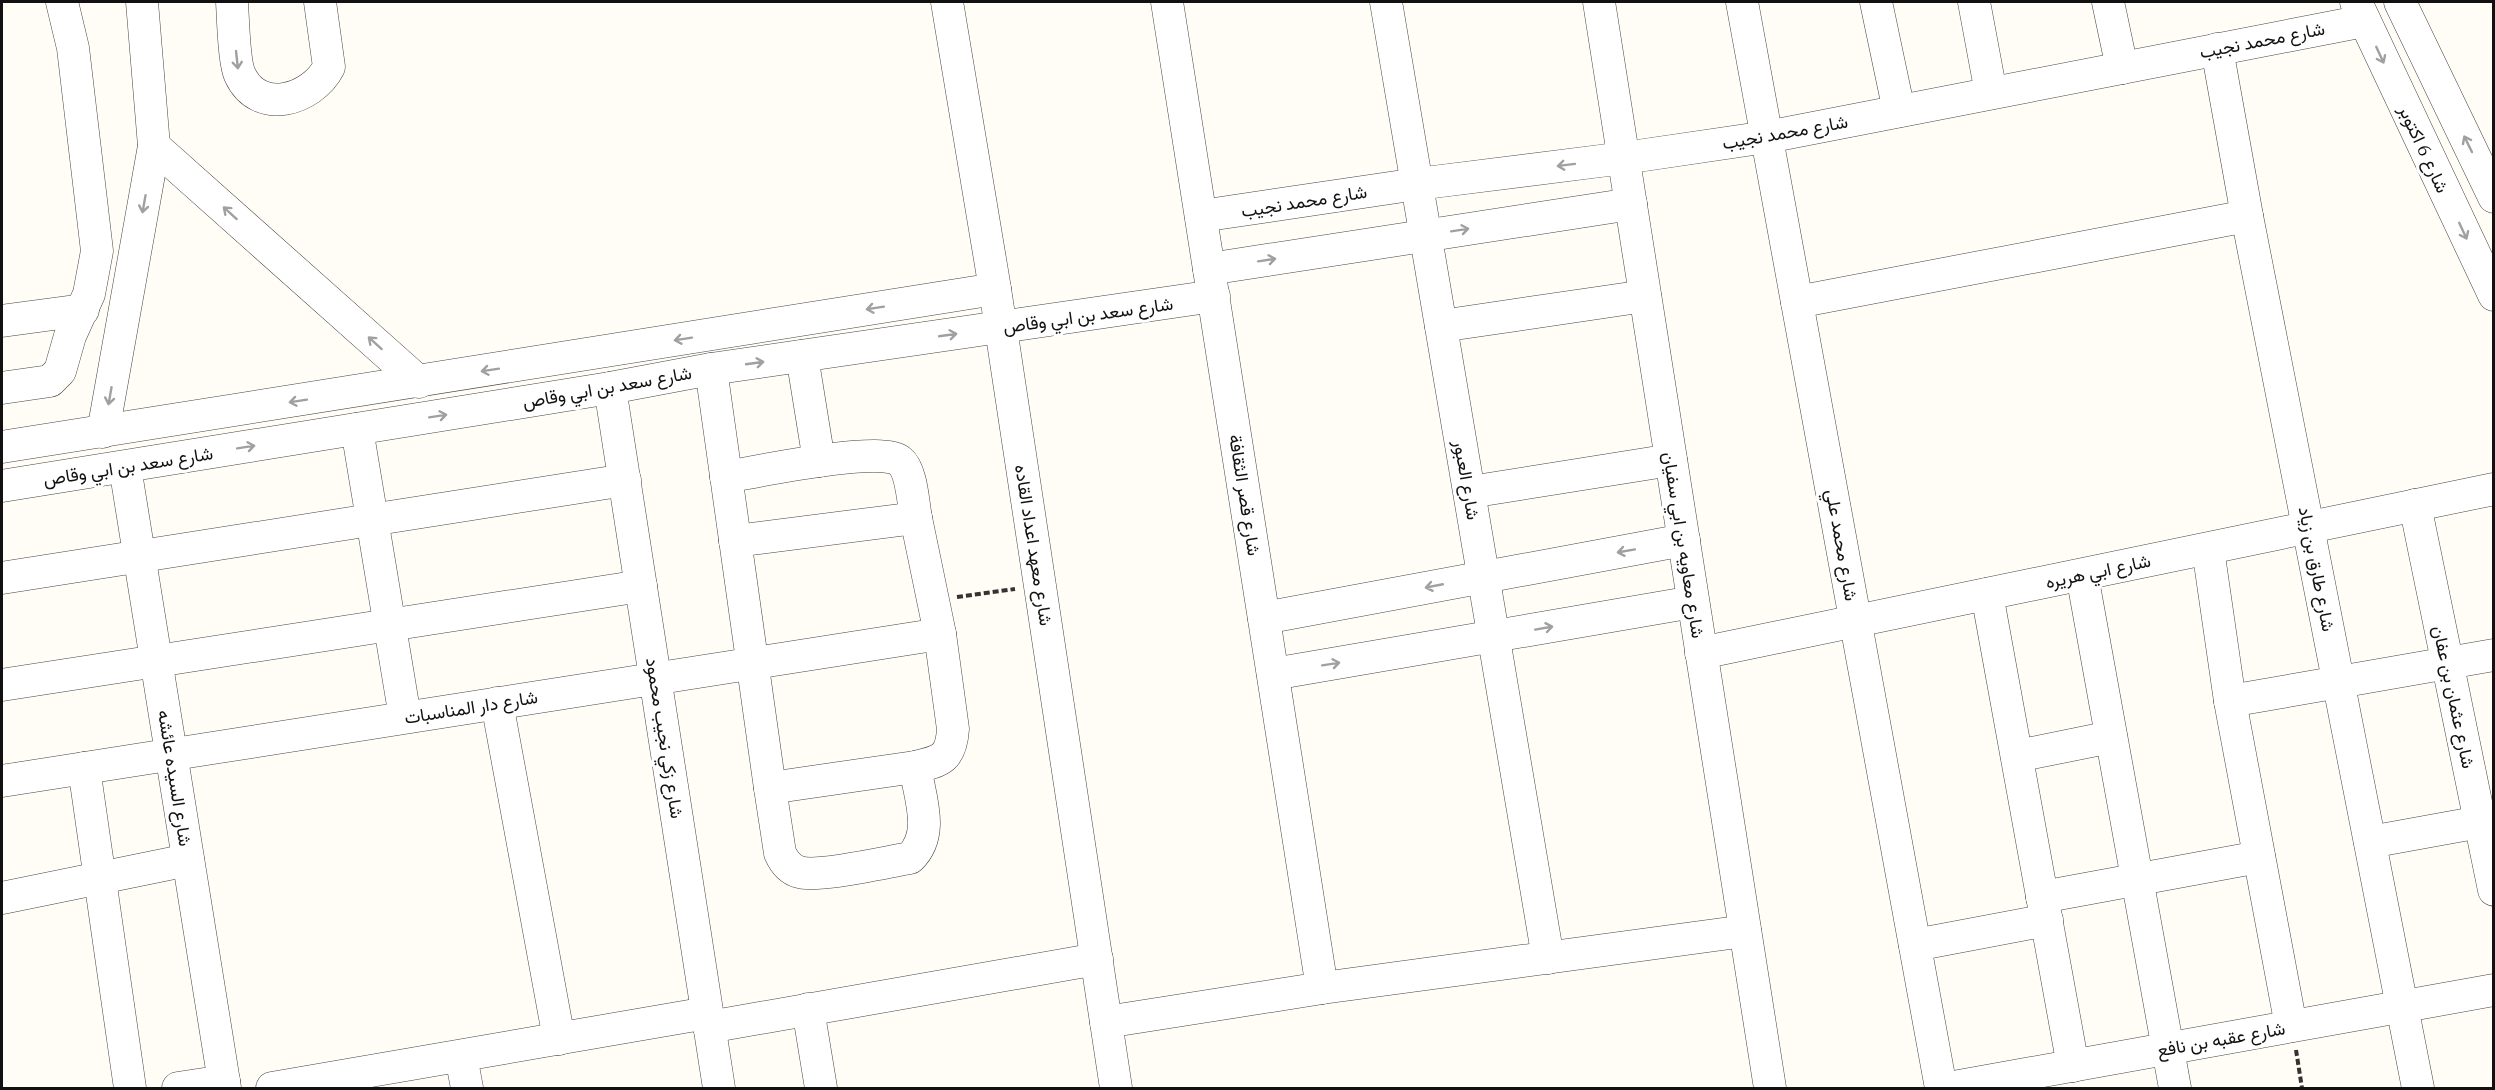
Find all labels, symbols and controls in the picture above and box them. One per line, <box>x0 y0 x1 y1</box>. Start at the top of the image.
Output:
street label: شارع محمد نجيب <box>2197 17 2327 64</box>
one-way arrow <box>2374 45 2386 63</box>
one-way arrow <box>232 49 243 69</box>
street label: شارع 6 اكتوبر <box>2392 101 2454 197</box>
street label: شارع محمد نجيب <box>1720 110 1850 155</box>
one-way arrow <box>2462 135 2474 153</box>
one-way arrow <box>1557 160 1576 171</box>
street label: شارع محمد نجيب <box>1239 180 1369 223</box>
one-way arrow <box>138 193 149 213</box>
one-way arrow <box>222 206 237 220</box>
one-way arrow <box>2458 222 2470 240</box>
one-way arrow <box>1450 225 1469 236</box>
one-way arrow <box>1257 254 1277 265</box>
street label: شارع سعد بن ابي وقاص <box>1001 292 1175 342</box>
one-way arrow <box>866 303 886 314</box>
one-way arrow <box>938 330 957 341</box>
one-way arrow <box>674 334 693 345</box>
one-way arrow <box>368 336 383 350</box>
one-way arrow <box>745 357 764 368</box>
street label: شارع سعد بن ابي وقاص <box>521 361 694 417</box>
one-way arrow <box>481 365 501 376</box>
one-way arrow <box>104 385 115 405</box>
one-way arrow <box>288 396 308 407</box>
one-way arrow <box>428 410 448 421</box>
street label: شارع قصر الثقافة <box>1223 433 1266 558</box>
street label: شارع العبور <box>1448 437 1485 522</box>
street label: شارع سعد بن ابي وقاص <box>42 441 215 495</box>
one-way arrow <box>236 442 255 453</box>
street label: شارع معاويه بن ابي سفيان <box>1654 450 1710 640</box>
street label: شارع معهد اعداد القاده <box>1009 463 1058 628</box>
street label: شارع محمد علي <box>1817 487 1863 603</box>
street label: شارع طارق بن زياد <box>2293 505 2340 634</box>
one-way arrow <box>1617 546 1636 557</box>
street label: شارع ابي هريره <box>2043 549 2154 597</box>
one-way arrow <box>1425 581 1445 592</box>
one-way arrow <box>1533 622 1553 633</box>
street label: شارع عثمان بن عفان <box>2427 624 2480 771</box>
street label: شارع زكي نجيب محمود <box>637 656 689 821</box>
one-way arrow <box>1320 658 1340 669</box>
street label: شارع دار المناسبات <box>403 685 540 730</box>
street label: شارع السيده عائشه <box>152 708 197 848</box>
street label: شارع عقبه بن نافع <box>2155 1016 2287 1063</box>

